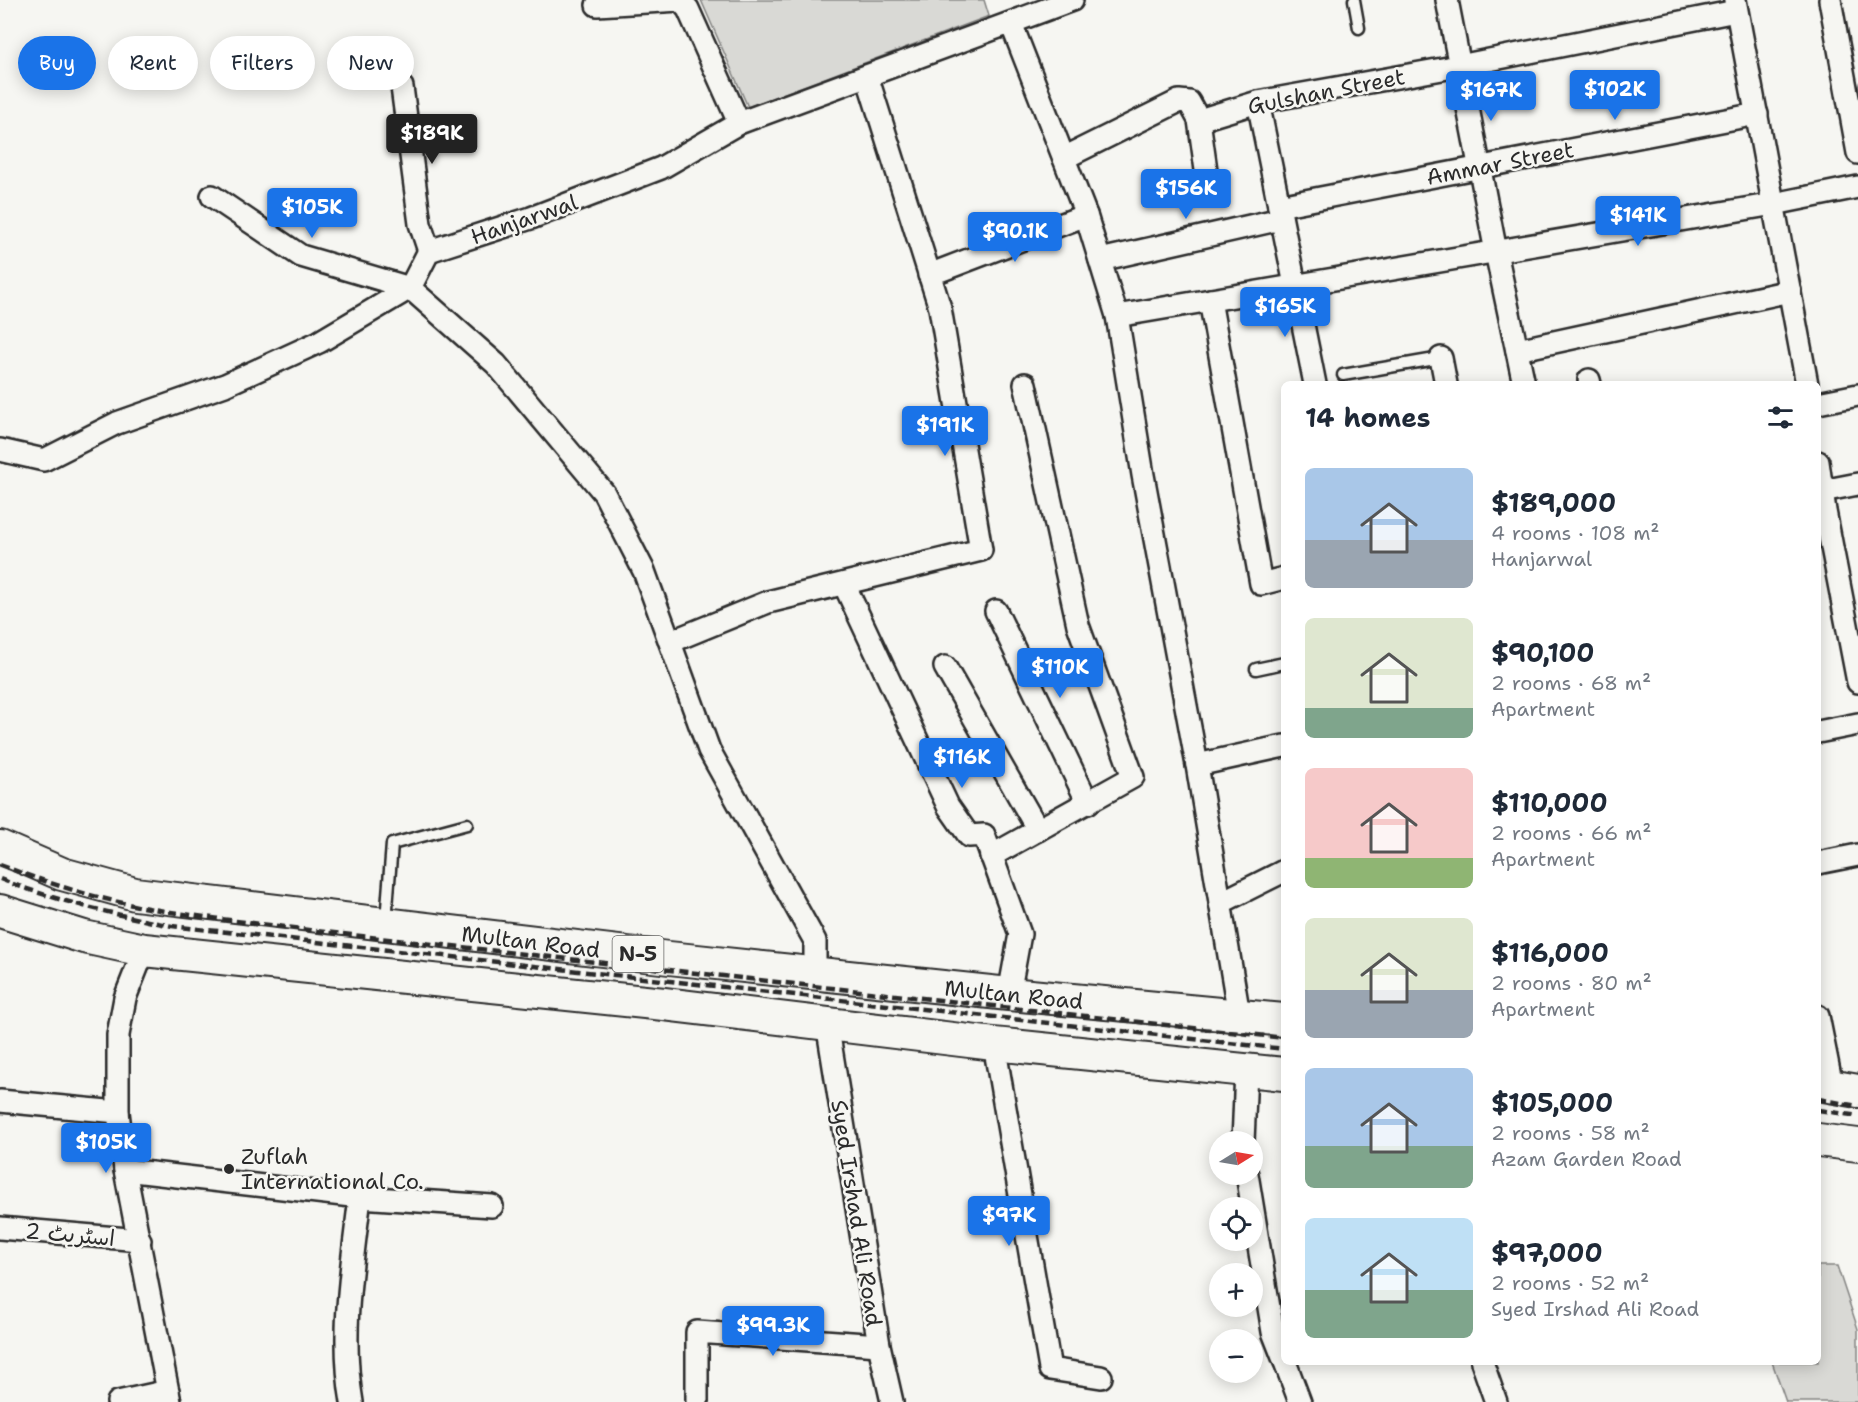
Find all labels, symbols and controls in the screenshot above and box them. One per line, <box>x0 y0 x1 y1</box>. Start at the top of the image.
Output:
chip: Buy <box>18 36 96 90</box>
chip: Rent <box>108 36 198 90</box>
chip: Filters <box>210 36 315 90</box>
chip: New <box>327 36 414 90</box>
street label: Gulshan Street <box>1245 62 1407 121</box>
pin: $102K <box>1573 70 1657 121</box>
pin: $167K <box>1449 71 1533 122</box>
text: $102K <box>1584 76 1646 102</box>
text: $167K <box>1460 77 1522 103</box>
pin: $189K <box>390 114 474 165</box>
text: $189K <box>400 120 464 146</box>
street label: Ammar Street <box>1424 135 1576 192</box>
pin: $156K <box>1144 169 1228 220</box>
text: $156K <box>1155 175 1217 201</box>
pin: $105K <box>270 188 354 239</box>
street label: Hanjarwal <box>467 188 582 251</box>
text: $105K <box>281 194 343 220</box>
pin: $141K <box>1596 196 1680 247</box>
text: $141K <box>1609 202 1667 228</box>
pin: $90.1K <box>966 212 1064 263</box>
text: $90.1K <box>982 218 1048 244</box>
pin: $165K <box>1243 287 1327 338</box>
text: $165K <box>1254 293 1316 319</box>
text: 14 homes <box>1305 400 1431 435</box>
icon: filters <box>1764 401 1797 434</box>
pin: $191K <box>903 406 987 457</box>
text: $191K <box>916 412 974 438</box>
text: $189,000 <box>1491 485 1616 520</box>
icon: home <box>1353 492 1425 564</box>
text: 4 rooms · 108 m² <box>1491 520 1660 546</box>
text: Hanjarwal <box>1491 546 1592 572</box>
text: $90,100 <box>1491 635 1595 670</box>
icon: home <box>1353 642 1425 714</box>
pin: $110K <box>1018 648 1102 699</box>
text: $110K <box>1031 654 1089 680</box>
text: 2 rooms · 68 m² <box>1491 670 1651 696</box>
text: Apartment <box>1491 696 1595 722</box>
pin: $116K <box>920 738 1004 789</box>
text: $116K <box>933 744 991 770</box>
text: $110,000 <box>1491 785 1608 820</box>
icon: home <box>1353 792 1425 864</box>
text: 2 rooms · 66 m² <box>1491 820 1652 846</box>
text: Apartment <box>1491 846 1595 872</box>
street label: Multan Road <box>460 919 602 965</box>
text: $116,000 <box>1491 935 1609 970</box>
road number: N-5 <box>612 936 664 972</box>
icon: home <box>1353 942 1425 1014</box>
text: 2 rooms · 80 m² <box>1491 970 1652 996</box>
street label: Multan Road <box>943 973 1085 1016</box>
text: Apartment <box>1491 996 1595 1022</box>
text: $105,000 <box>1491 1085 1613 1120</box>
icon: home <box>1353 1092 1425 1164</box>
street label: Syed Irshad Ali Road <box>824 1098 889 1329</box>
text: 2 rooms · 58 m² <box>1491 1120 1650 1146</box>
pin: $105K <box>64 1123 148 1174</box>
text: $105K <box>75 1129 137 1155</box>
north arrow <box>1209 1131 1263 1185</box>
map controls <box>1209 1131 1263 1383</box>
place label: Zuflah International Co. <box>241 1142 424 1196</box>
text: Azam Garden Road <box>1491 1146 1682 1172</box>
marker: Zuflah International Co. <box>222 1162 236 1176</box>
pin: $97K <box>973 1196 1045 1247</box>
button: locate <box>1209 1197 1263 1251</box>
text: $97K <box>982 1202 1036 1228</box>
street label: اسٹریٹ 2 <box>24 1216 116 1253</box>
text: $97,000 <box>1491 1235 1603 1270</box>
icon: home <box>1353 1242 1425 1314</box>
button: + <box>1209 1263 1263 1317</box>
text: 2 rooms · 52 m² <box>1491 1270 1649 1296</box>
text: Syed Irshad Ali Road <box>1491 1296 1699 1322</box>
pin: $99.3K <box>724 1306 822 1357</box>
text: $99.3K <box>736 1312 810 1338</box>
button: − <box>1209 1329 1263 1383</box>

